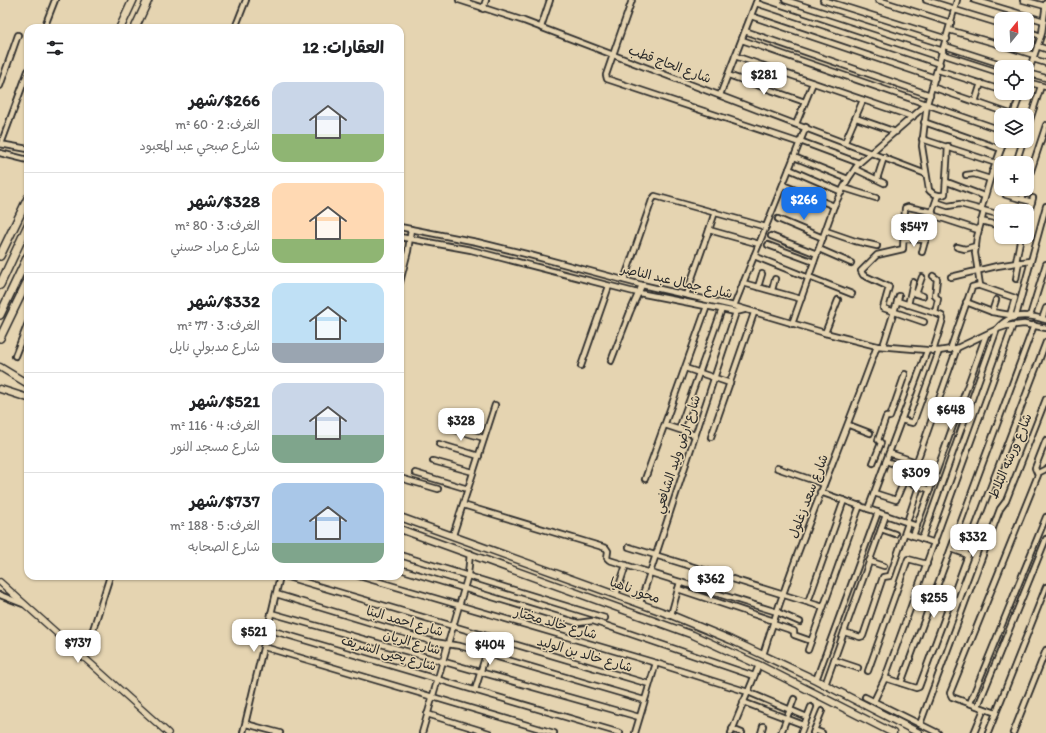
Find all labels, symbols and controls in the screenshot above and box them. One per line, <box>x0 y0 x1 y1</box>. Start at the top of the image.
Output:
north arrow <box>994 12 1034 52</box>
map controls <box>994 12 1034 244</box>
icon: filters <box>44 37 66 59</box>
text: العقارات: 12 <box>302 37 384 57</box>
street label: شارع الحاج قطب <box>626 42 713 88</box>
button: locate <box>994 60 1034 100</box>
pin: $281 <box>740 62 788 96</box>
text: $281 <box>751 67 777 82</box>
text: $266/شهر <box>189 90 260 110</box>
icon: home <box>304 98 352 146</box>
button: layers <box>994 108 1034 148</box>
text: الغرف: 2 · 60 m² <box>175 117 260 132</box>
text: شارع صبحي عبد المعبود <box>140 138 260 153</box>
button: + <box>994 156 1034 196</box>
pin: $266 <box>780 187 828 221</box>
text: $328/شهر <box>188 191 260 211</box>
text: $266 <box>790 192 818 207</box>
icon: home <box>304 199 352 247</box>
button: − <box>994 204 1034 244</box>
pin: $547 <box>890 214 938 248</box>
text: الغرف: 3 · 80 m² <box>175 218 260 233</box>
text: $547 <box>900 219 928 234</box>
text: شارع مراد حسني <box>171 239 260 254</box>
street label: شارع جمال عبد الناصر <box>618 261 734 303</box>
text: $332/شهر <box>188 291 260 311</box>
icon: home <box>304 299 352 347</box>
text: الغرف: 3 · 77 m² <box>177 318 260 333</box>
text: شارع مدبولي نايل <box>169 339 260 354</box>
text: $521/شهر <box>190 391 260 411</box>
street label: شارع ارض وليد الشافعي <box>651 393 707 516</box>
pin: $648 <box>927 397 975 431</box>
icon: home <box>304 399 352 447</box>
text: $648 <box>937 402 965 417</box>
pin: $328 <box>437 408 485 442</box>
street label: شارع ورشه البلاط <box>985 411 1037 502</box>
text: $328 <box>447 413 475 428</box>
text: الغرف: 4 · 116 m² <box>170 418 260 433</box>
text: شارع مسجد النور <box>171 439 260 454</box>
street label: شارع سعد زغلول <box>785 452 833 541</box>
pin: $309 <box>892 460 940 494</box>
text: $309 <box>902 465 930 480</box>
text: $737/شهر <box>190 491 260 511</box>
icon: home <box>304 499 352 547</box>
text: الغرف: 5 · 188 m² <box>170 518 260 533</box>
pin: $332 <box>949 524 997 558</box>
text: $332 <box>959 529 987 544</box>
text: شارع الصحابه <box>188 539 260 554</box>
pin: $362 <box>687 566 735 600</box>
text: $362 <box>697 571 725 586</box>
street label: محور ناهيا <box>607 574 662 607</box>
pin: $255 <box>910 585 958 619</box>
text: $255 <box>920 590 948 605</box>
street label: شارع احمد البنا <box>364 603 445 641</box>
street label: شارع خالد مختار <box>511 604 599 644</box>
pin: $521 <box>230 619 278 653</box>
text: $521 <box>241 624 267 639</box>
street label: شارع الريان <box>381 627 442 659</box>
pin: $737 <box>54 630 102 664</box>
street label: شارع يحيى الشريف <box>339 632 438 676</box>
pin: $404 <box>466 632 514 666</box>
street label: شارع خالد بن الوليد <box>535 633 635 677</box>
text: $737 <box>65 635 91 650</box>
text: $404 <box>475 637 505 652</box>

